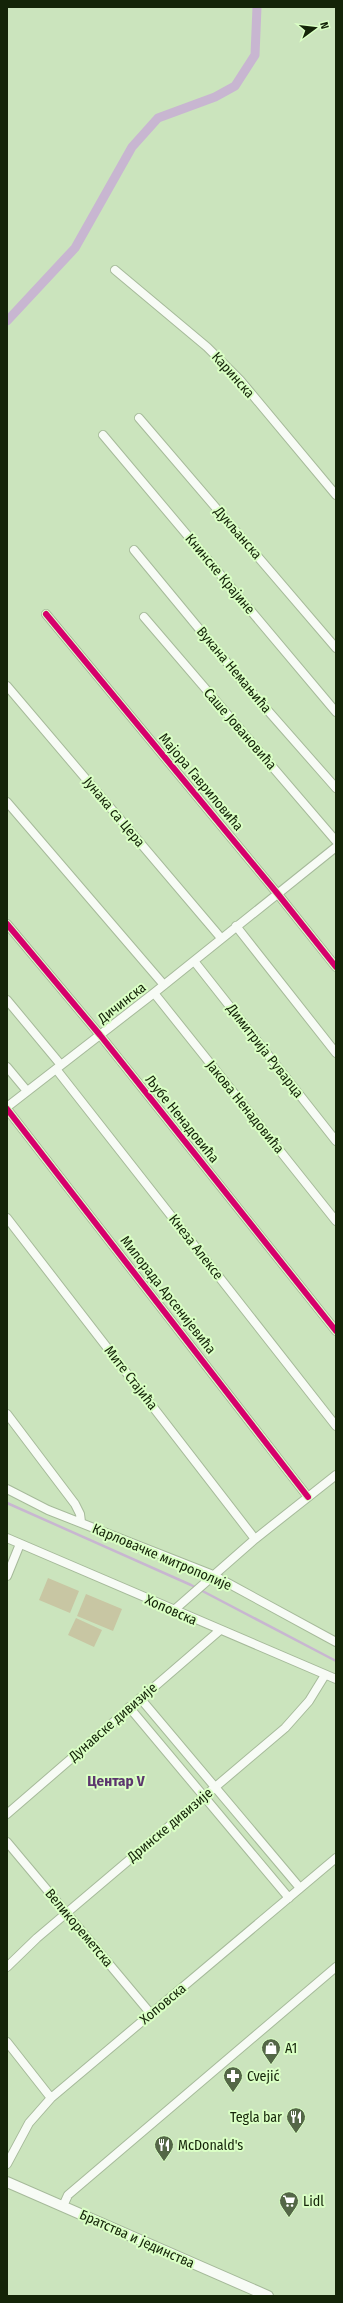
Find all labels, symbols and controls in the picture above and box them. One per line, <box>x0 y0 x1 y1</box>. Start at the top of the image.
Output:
north arrow <box>295 8 335 48</box>
text: N <box>317 21 331 30</box>
street label: Каринска <box>208 349 258 402</box>
street label: Дукљанска <box>210 503 266 563</box>
street label: Книнске Крајине <box>182 530 259 618</box>
street label: Вукана Немањића <box>193 623 275 717</box>
street label: Саше Јовановића <box>200 685 280 773</box>
street label: Мајора Гавриловића <box>155 730 247 834</box>
street label: Јунака са Цера <box>80 773 148 851</box>
street label: Дичинска <box>94 979 150 1028</box>
street label: Димитрија Руварца <box>222 1000 307 1102</box>
street label: Јакова Ненадовића <box>202 1057 288 1157</box>
street label: Љубе Ненадовића <box>141 1072 223 1166</box>
street label: Кнеза Алексе <box>165 1211 227 1283</box>
street label: Милорада Арсенијевића <box>117 1233 219 1358</box>
street label: Мите Стајића <box>101 1343 161 1414</box>
street label: Карловачке митрополије <box>90 1520 234 1594</box>
street label: Хоповска <box>142 1591 200 1629</box>
street label: Дунавске дивизије <box>65 1679 161 1766</box>
district label: Центар V <box>87 1772 146 1790</box>
street label: Дринске дивизије <box>123 1784 216 1866</box>
street label: Великореметска <box>41 1885 117 1971</box>
street label: Хоповска <box>136 1980 190 2028</box>
shop icon: A1 <box>260 2037 282 2065</box>
place label: A1 <box>285 2040 297 2057</box>
pharmacy icon: Cvejić <box>222 2065 244 2093</box>
place label: Cvejić <box>247 2068 280 2085</box>
restaurant icon: Tegla bar <box>285 2106 307 2134</box>
place label: Tegla bar <box>230 2109 282 2126</box>
restaurant icon: McDonald's <box>153 2134 175 2162</box>
place label: McDonald's <box>178 2137 243 2154</box>
supermarket icon: Lidl <box>278 2190 300 2218</box>
place label: Lidl <box>303 2193 324 2210</box>
street label: Братства и јединства <box>77 2206 197 2272</box>

